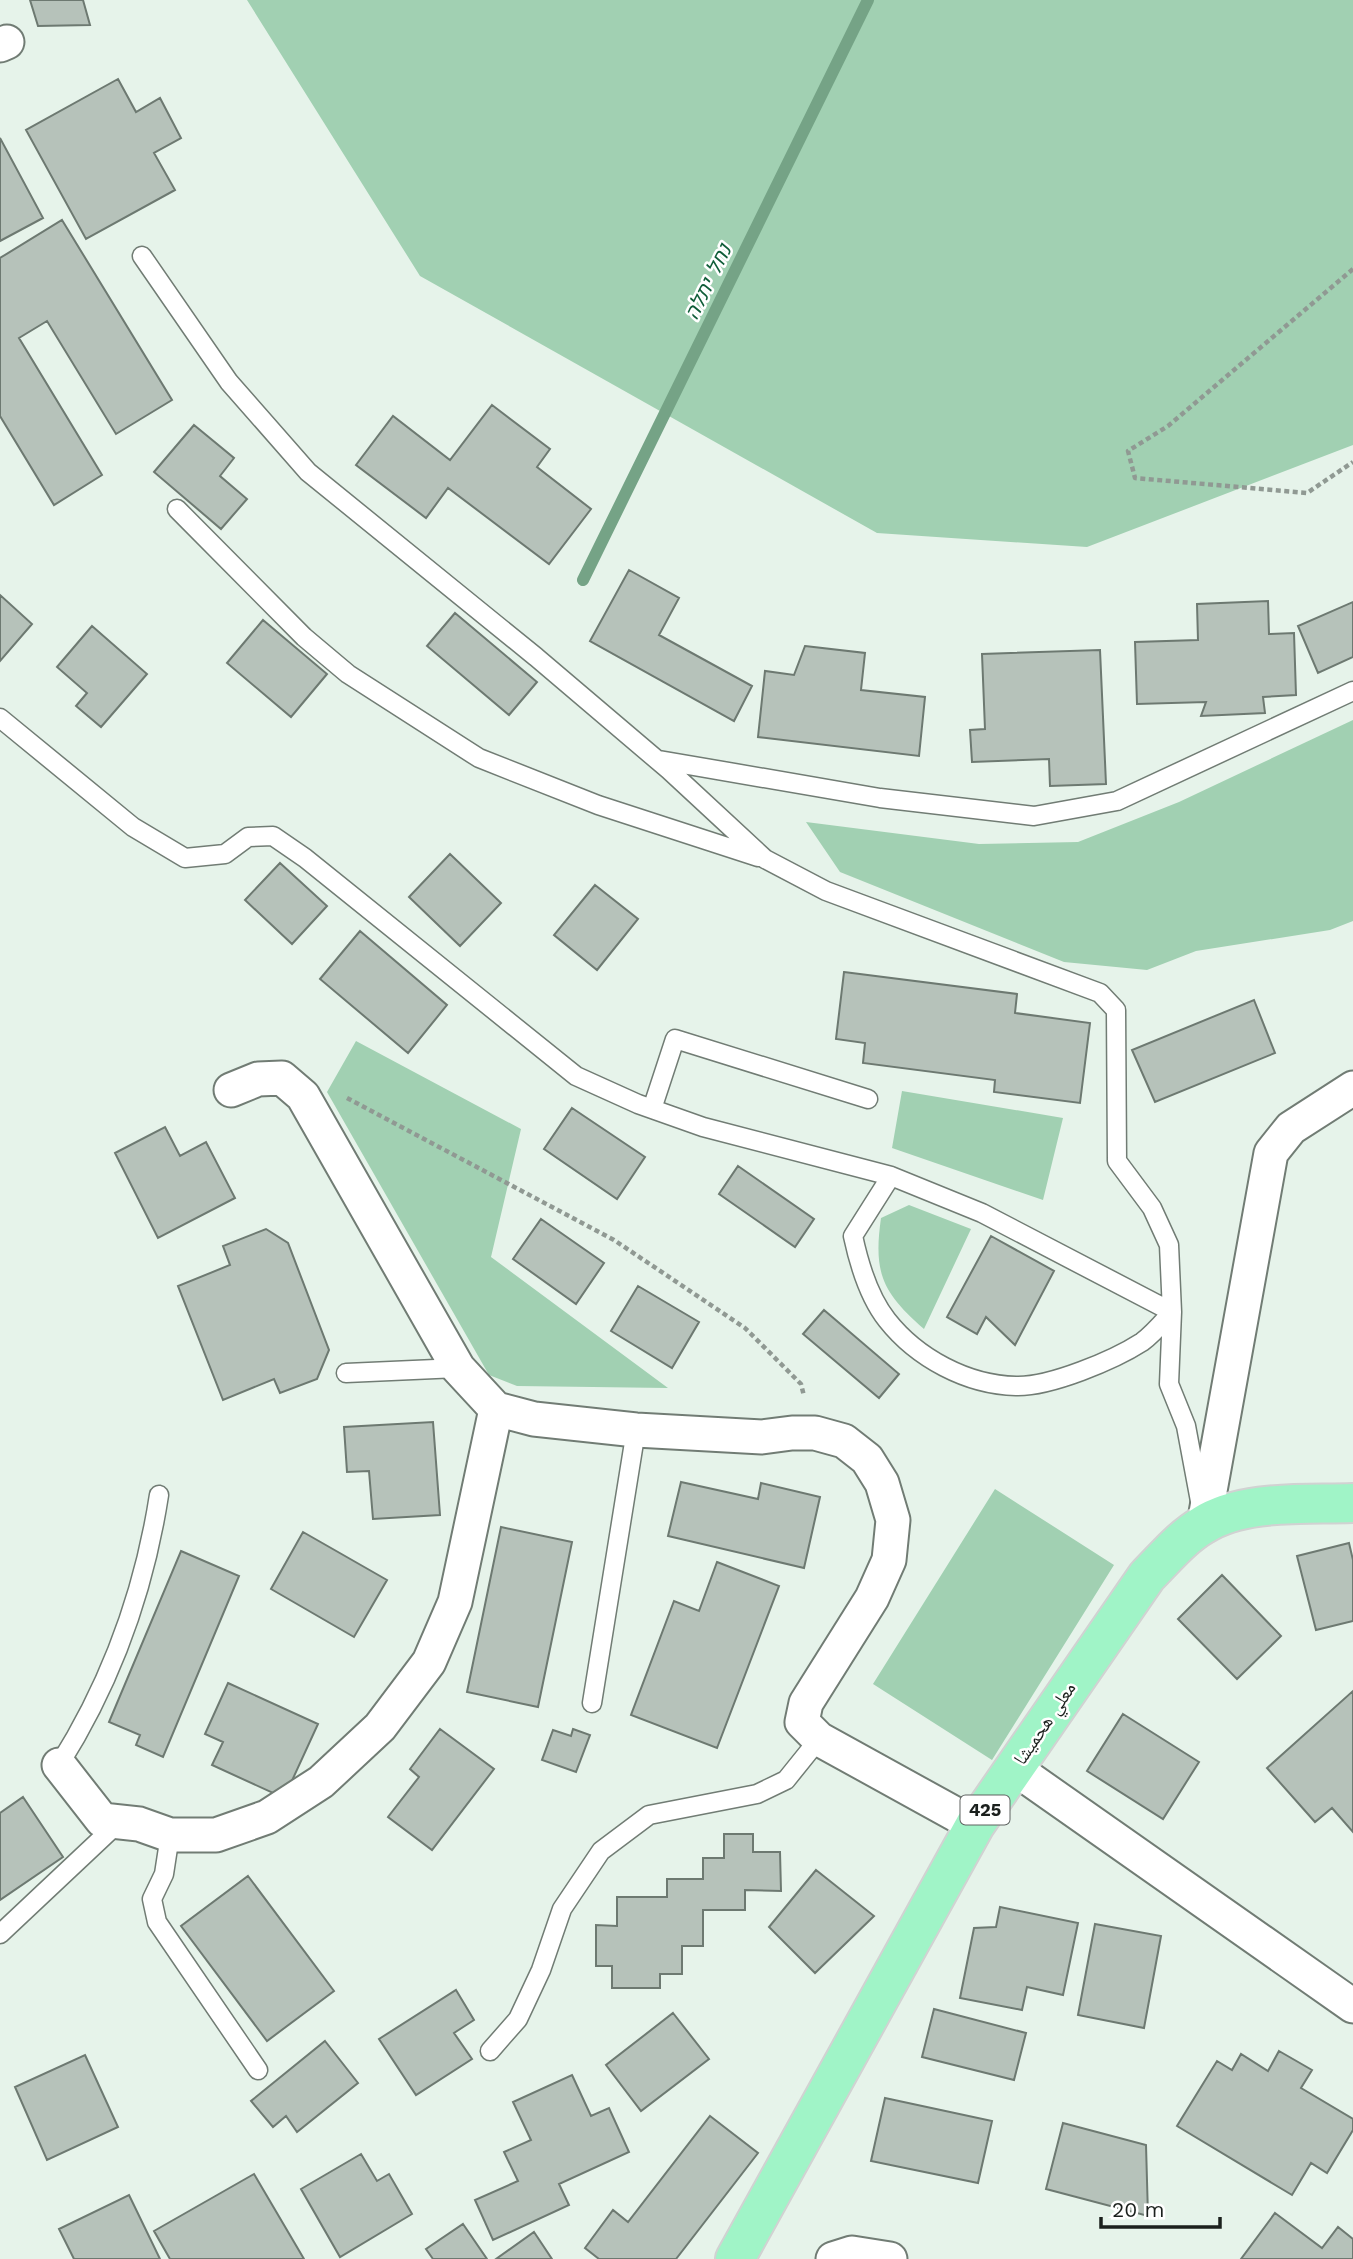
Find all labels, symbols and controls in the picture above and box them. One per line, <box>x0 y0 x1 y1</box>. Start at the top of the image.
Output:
water label: נחל יתלה <box>679 239 737 324</box>
street label: معلي هحميشا <box>1008 1677 1084 1771</box>
road number: 425 <box>960 1796 1010 1824</box>
scale bar <box>1101 2186 1220 2230</box>
text: 20 m <box>1112 2197 1164 2222</box>

